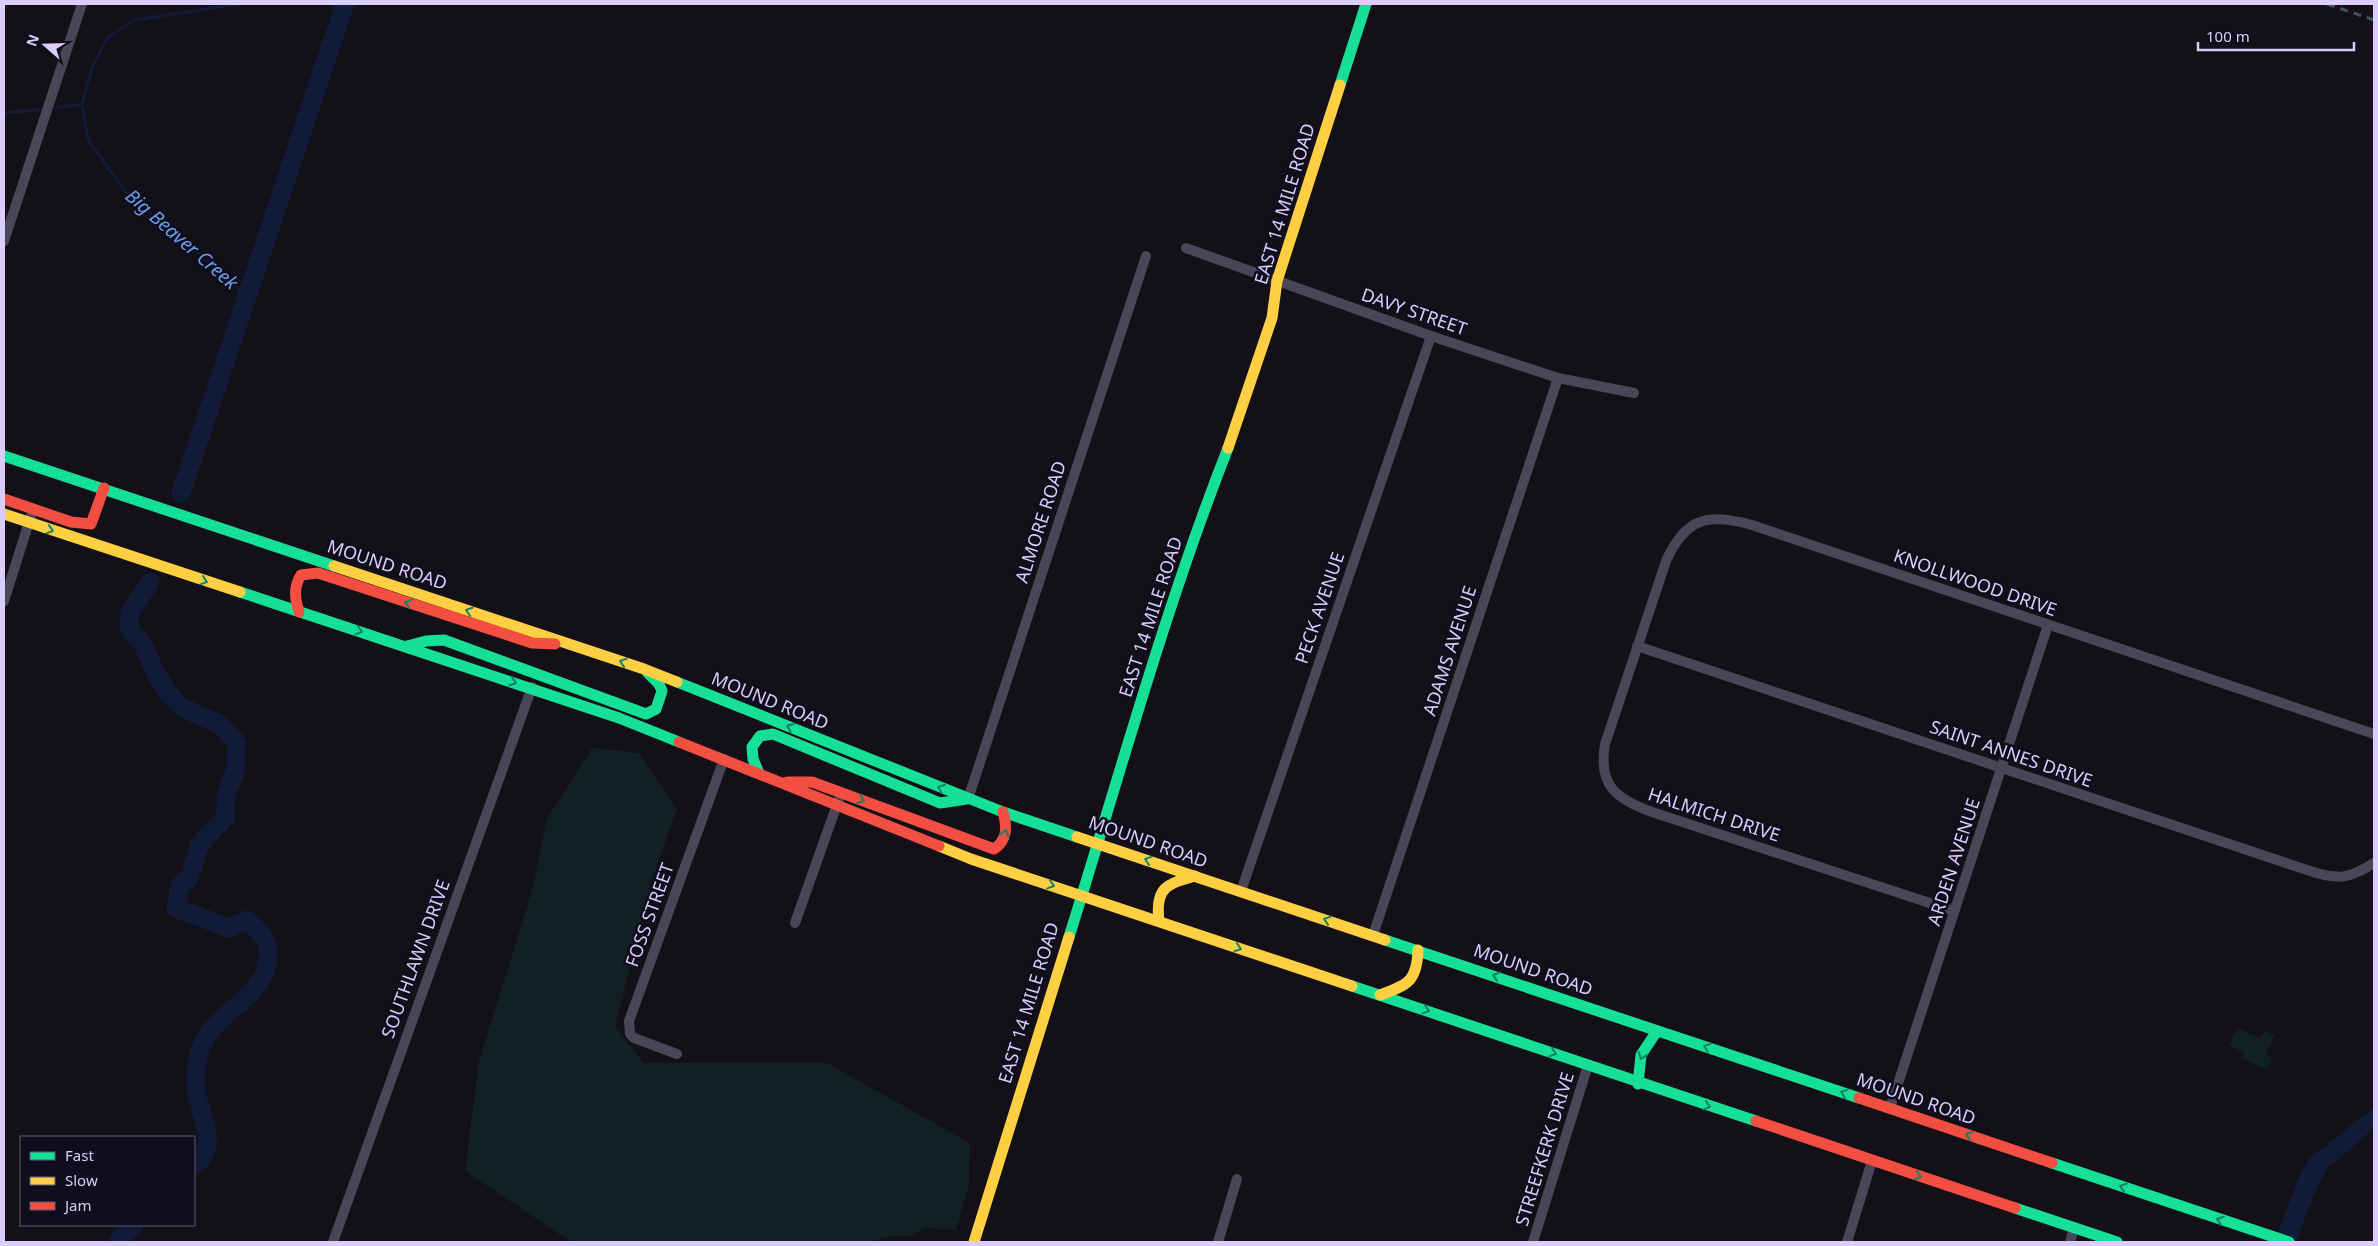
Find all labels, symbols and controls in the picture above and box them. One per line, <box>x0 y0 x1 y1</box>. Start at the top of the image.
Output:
north arrow <box>20 20 70 70</box>
scale bar <box>2198 20 2354 52</box>
text: 100 m <box>2206 26 2250 46</box>
text: N <box>21 32 43 49</box>
street label: EAST 14 MILE ROAD <box>1248 120 1320 287</box>
water label: Big Beaver Creek <box>120 183 244 296</box>
street label: DAVY STREET <box>1358 282 1470 340</box>
street label: ALMORE ROAD <box>1009 458 1071 586</box>
one-way arrow <box>45 524 54 534</box>
street label: MOUND ROAD <box>324 533 450 595</box>
street label: EAST 14 MILE ROAD <box>1113 533 1187 700</box>
street label: KNOLLWOOD DRIVE <box>1891 543 2060 621</box>
street label: PECK AVENUE <box>1289 549 1349 667</box>
one-way arrow <box>200 575 208 585</box>
street label: ADAMS AVENUE <box>1417 583 1481 719</box>
one-way arrow <box>405 598 413 608</box>
one-way arrow <box>465 606 473 616</box>
one-way arrow <box>354 625 363 635</box>
one-way arrow <box>619 658 627 668</box>
street label: MOUND ROAD <box>708 666 833 735</box>
one-way arrow <box>509 676 517 686</box>
street label: SAINT ANNES DRIVE <box>1927 714 2096 792</box>
one-way arrow <box>786 723 795 734</box>
street label: HALMICH DRIVE <box>1645 781 1783 847</box>
one-way arrow <box>937 784 946 794</box>
one-way arrow <box>856 794 864 804</box>
street label: ARDEN AVENUE <box>1921 795 1985 928</box>
street label: MOUND ROAD <box>1086 809 1211 873</box>
one-way arrow <box>999 829 1009 838</box>
one-way arrow <box>1145 856 1153 866</box>
street label: FOSS STREET <box>619 859 679 970</box>
street label: SOUTHLAWN DRIVE <box>375 876 455 1041</box>
one-way arrow <box>1046 879 1055 889</box>
one-way arrow <box>1323 915 1331 925</box>
street label: EAST 14 MILE ROAD <box>992 919 1064 1086</box>
street label: MOUND ROAD <box>1471 937 1596 1001</box>
one-way arrow <box>1233 942 1241 952</box>
one-way arrow <box>1493 972 1501 982</box>
one-way arrow <box>1421 1005 1430 1015</box>
one-way arrow <box>1703 1043 1712 1053</box>
one-way arrow <box>1548 1047 1557 1057</box>
one-way arrow <box>1638 1051 1648 1060</box>
street label: MOUND ROAD <box>1854 1066 1979 1130</box>
street label: STREEFKERK DRIVE <box>1509 1069 1579 1229</box>
one-way arrow <box>1840 1089 1849 1099</box>
one-way arrow <box>1702 1100 1710 1110</box>
one-way arrow <box>1966 1131 1974 1141</box>
legend <box>20 1136 195 1226</box>
text: Fast <box>65 1145 94 1165</box>
text: Slow <box>65 1170 98 1190</box>
one-way arrow <box>1913 1171 1922 1181</box>
one-way arrow <box>2120 1183 2128 1193</box>
text: Jam <box>63 1195 92 1215</box>
one-way arrow <box>2217 1215 2225 1225</box>

